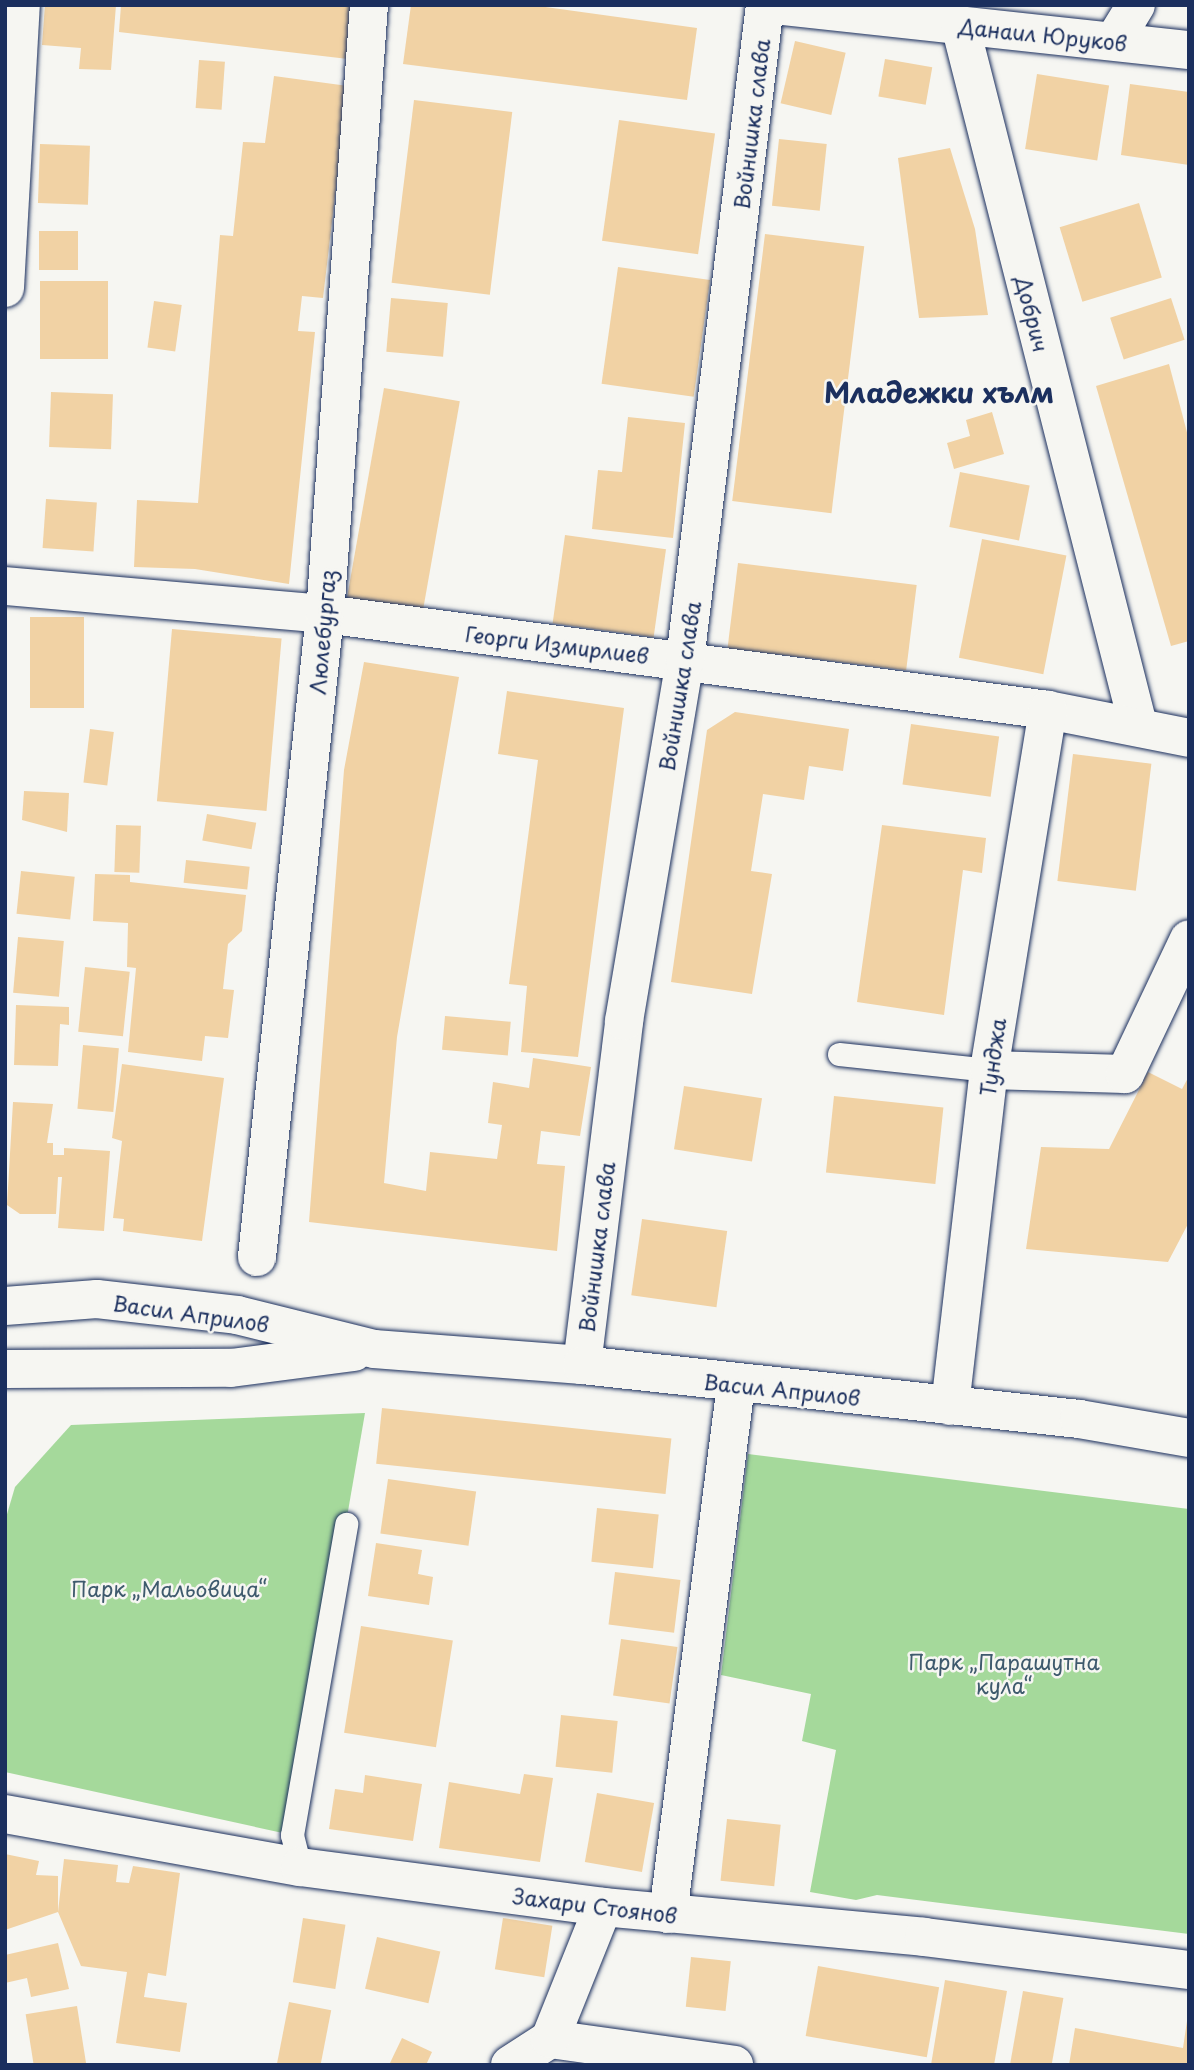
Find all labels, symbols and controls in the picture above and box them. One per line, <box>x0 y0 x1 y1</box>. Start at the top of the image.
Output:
street label: Данаил Юруков <box>958 13 1128 55</box>
street label: Войнишка слава <box>728 37 774 211</box>
street label: Добрич <box>1011 273 1055 355</box>
district label: Младежки хълм <box>821 375 1057 409</box>
street label: Люлебургаз <box>304 568 340 696</box>
street label: Войнишка слава <box>653 599 705 773</box>
street label: Георги Измирлиев <box>463 620 651 668</box>
street label: Тунджа <box>974 1016 1010 1098</box>
street label: Войнишка слава <box>573 1160 619 1334</box>
street label: Васил Априлов <box>111 1290 271 1336</box>
street label: Васил Априлов <box>702 1368 862 1410</box>
park label: Парк „Мальовица“ <box>71 1575 267 1601</box>
park label: Парк „Парашутна кула“ <box>908 1648 1100 1698</box>
street label: Захари Стоянов <box>511 1882 679 1928</box>

